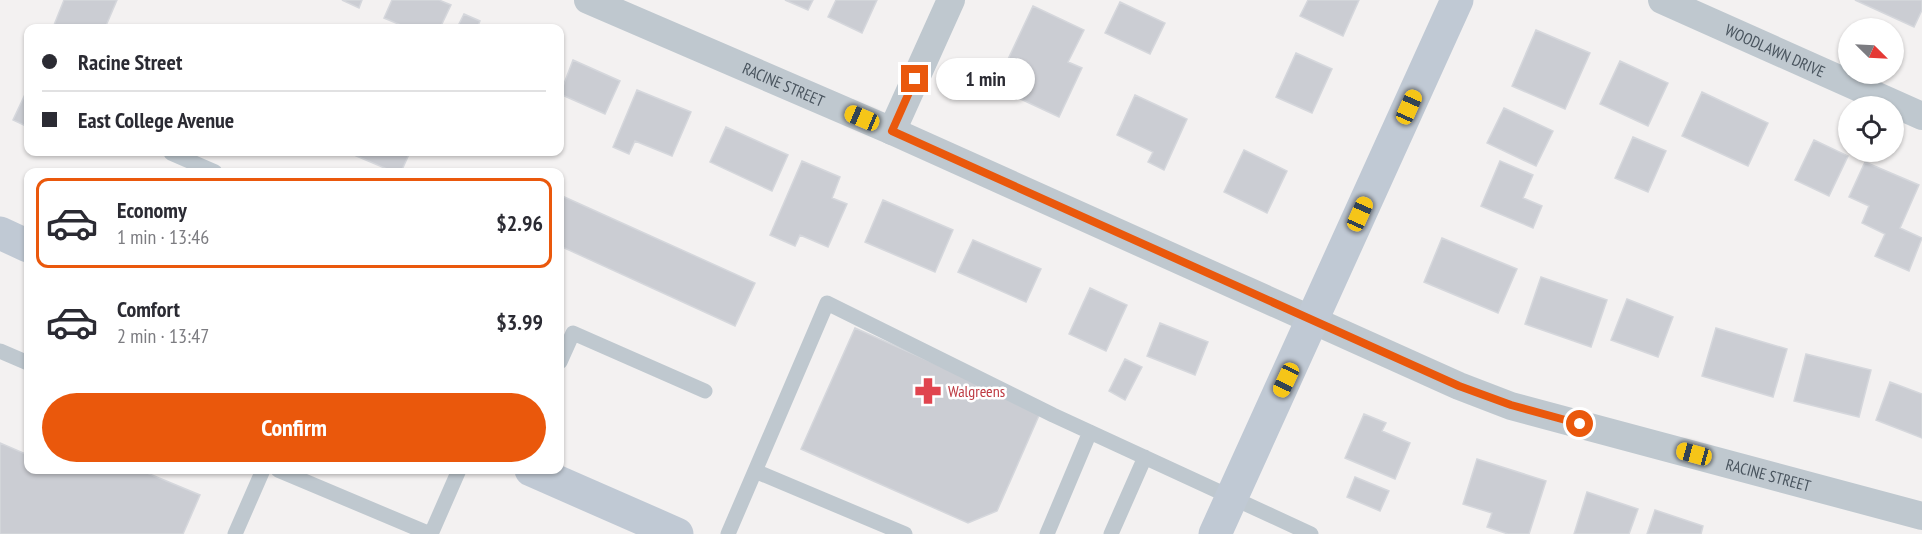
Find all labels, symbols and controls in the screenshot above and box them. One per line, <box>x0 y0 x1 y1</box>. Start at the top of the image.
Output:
north arrow <box>1838 18 1904 84</box>
map controls <box>1838 18 1904 162</box>
street label: WOODLAWN DRIVE <box>1722 20 1828 82</box>
text: Racine Street <box>78 48 182 76</box>
street label: RACINE STREET <box>740 58 828 111</box>
callout: 1 min <box>936 58 1035 100</box>
route end <box>901 65 928 92</box>
text: 1 min <box>965 66 1006 92</box>
car <box>1393 87 1425 127</box>
button: locate <box>1838 96 1904 162</box>
car <box>842 103 882 133</box>
text: East College Avenue <box>78 106 234 134</box>
car <box>1344 194 1376 234</box>
icon: car <box>45 196 99 250</box>
text: Economy <box>117 196 187 224</box>
text: $2.96 <box>496 209 543 237</box>
text: 1 min · 13:46 <box>117 224 209 250</box>
icon: car <box>45 295 99 349</box>
text: Comfort <box>117 295 180 323</box>
text: $3.99 <box>496 308 543 336</box>
text: 2 min · 13:47 <box>117 323 209 349</box>
car <box>1270 360 1302 400</box>
pharmacy icon: Walgreens <box>913 376 943 406</box>
place label: Walgreens <box>948 381 1005 401</box>
button: Confirm <box>42 393 546 462</box>
route start <box>1566 410 1593 437</box>
car <box>1674 441 1714 467</box>
street label: RACINE STREET <box>1724 454 1813 496</box>

